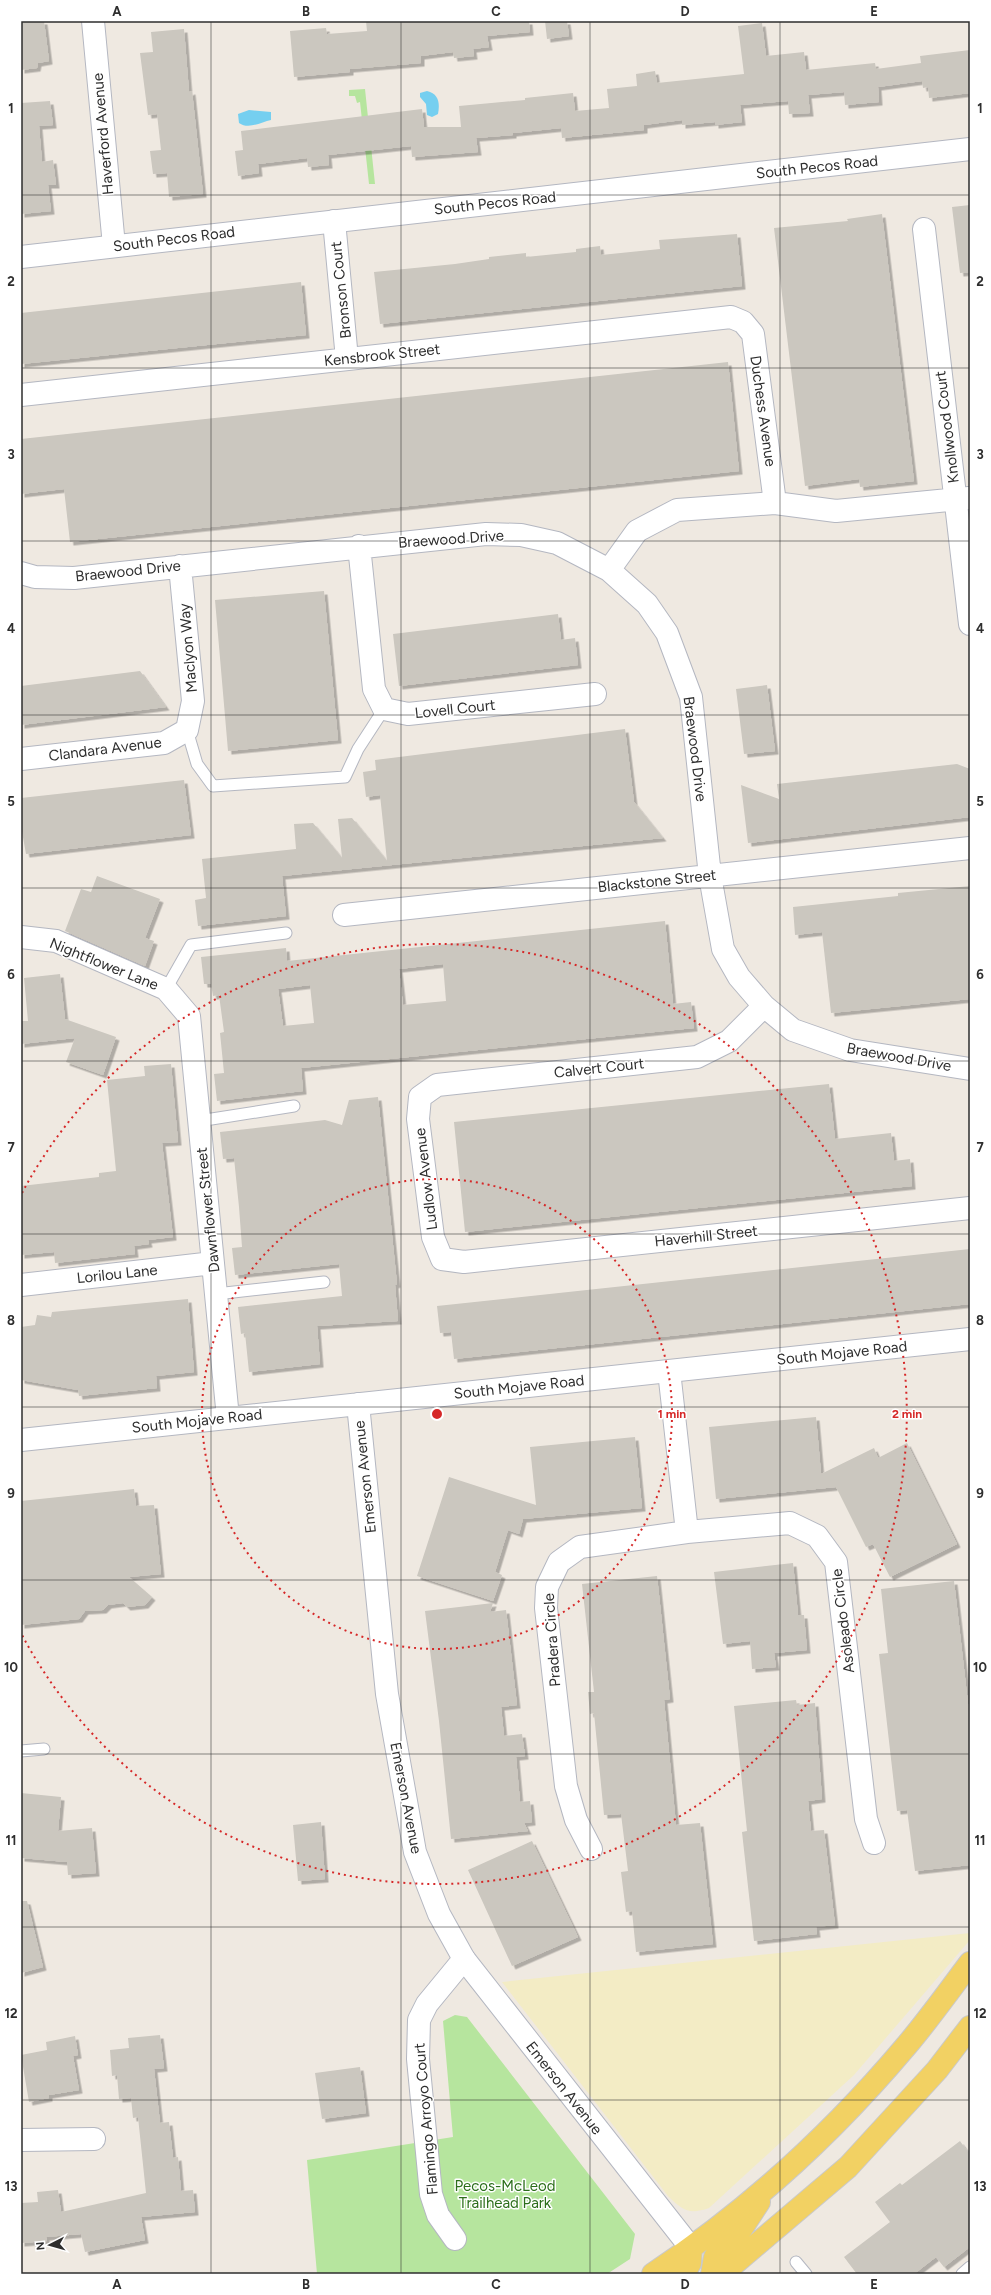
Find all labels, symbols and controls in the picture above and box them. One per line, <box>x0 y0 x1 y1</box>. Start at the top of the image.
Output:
text: A <box>112 4 122 19</box>
text: B <box>302 4 310 19</box>
text: C <box>491 4 501 19</box>
text: D <box>680 4 690 19</box>
text: E <box>870 4 878 19</box>
street label: Haverford Avenue <box>89 72 117 196</box>
text: 1 <box>8 101 14 116</box>
text: 1 <box>977 101 983 116</box>
street label: South Pecos Road <box>755 152 879 182</box>
street label: South Pecos Road <box>433 188 557 218</box>
street label: South Pecos Road <box>112 223 236 255</box>
street label: Bronson Court <box>327 240 355 340</box>
text: 2 <box>7 274 15 289</box>
text: 2 <box>976 274 984 289</box>
street label: Kensbrook Street <box>323 340 441 370</box>
street label: Duchess Avenue <box>746 354 780 468</box>
street label: Knollwood Court <box>931 370 963 484</box>
text: 3 <box>7 447 15 462</box>
text: 3 <box>976 447 984 462</box>
street label: Braewood Drive <box>397 526 505 552</box>
street label: Braewood Drive <box>74 557 182 585</box>
street label: Maclyon Way <box>175 603 201 693</box>
text: 4 <box>7 621 15 636</box>
text: 4 <box>976 621 984 636</box>
street label: Braewood Drive <box>680 695 710 803</box>
street label: Lovell Court <box>414 696 497 722</box>
street label: Clandara Avenue <box>47 733 163 765</box>
text: 5 <box>7 794 15 809</box>
text: 5 <box>976 794 984 809</box>
street label: Blackstone Street <box>597 866 717 896</box>
street label: Nightflower Lane <box>47 934 161 994</box>
text: 6 <box>7 967 15 982</box>
text: 6 <box>976 967 984 982</box>
street label: Braewood Drive <box>845 1039 953 1075</box>
street label: Calvert Court <box>553 1054 645 1082</box>
street label: Ludlow Avenue <box>411 1127 441 1231</box>
text: 7 <box>7 1140 15 1155</box>
text: 7 <box>976 1140 984 1155</box>
street label: Dawnflower Street <box>192 1146 224 1274</box>
street label: Haverhill Street <box>653 1222 759 1250</box>
street label: Lorilou Lane <box>76 1261 158 1287</box>
text: 8 <box>7 1313 15 1328</box>
text: 8 <box>976 1313 984 1328</box>
street label: South Mojave Road <box>776 1337 908 1369</box>
street label: South Mojave Road <box>453 1371 585 1403</box>
street label: South Mojave Road <box>131 1405 263 1437</box>
centre of rings <box>430 1407 444 1421</box>
text: 1 min <box>658 1407 686 1421</box>
text: 2 min <box>892 1407 922 1421</box>
street label: Emerson Avenue <box>350 1420 380 1534</box>
text: 9 <box>7 1486 15 1501</box>
text: 9 <box>976 1486 984 1501</box>
street label: Asoleado Circle <box>828 1568 858 1674</box>
street label: Pradera Circle <box>540 1593 564 1687</box>
text: 10 <box>4 1660 18 1675</box>
text: 10 <box>973 1660 987 1675</box>
street label: Emerson Avenue <box>386 1741 426 1855</box>
text: 11 <box>6 1833 16 1848</box>
text: 11 <box>975 1833 985 1848</box>
text: 12 <box>4 2006 18 2021</box>
text: 12 <box>973 2006 987 2021</box>
street label: Emerson Avenue <box>522 2038 606 2138</box>
street label: Flamingo Arroyo Court <box>410 2042 442 2196</box>
park label: Pecos-McLeod Trailhead Park <box>454 2177 556 2212</box>
text: 13 <box>5 2179 17 2194</box>
text: 13 <box>974 2179 986 2194</box>
north arrow <box>30 2225 70 2265</box>
text: N <box>34 2241 47 2251</box>
text: A <box>112 2277 122 2292</box>
text: B <box>302 2277 310 2292</box>
text: C <box>491 2277 501 2292</box>
text: D <box>680 2277 690 2292</box>
text: E <box>870 2277 878 2292</box>

